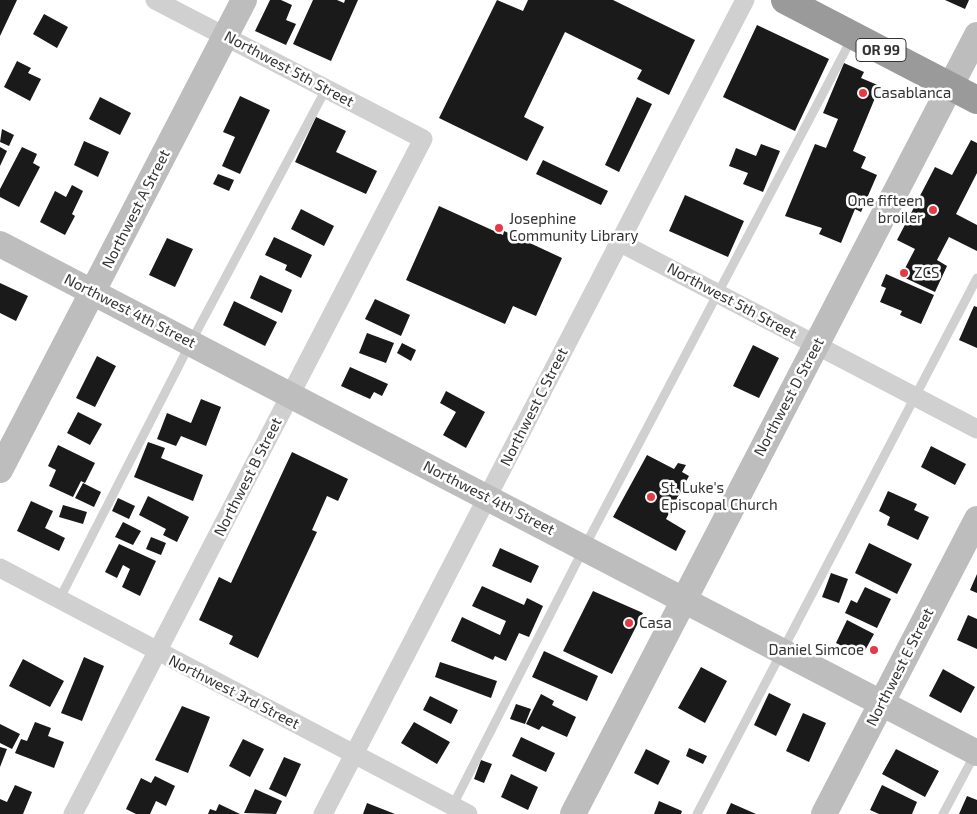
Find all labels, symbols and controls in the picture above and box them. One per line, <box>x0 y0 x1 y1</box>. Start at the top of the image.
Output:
street label: Northwest 5th Street <box>221 27 357 111</box>
road number: OR 99 <box>856 38 906 62</box>
place label: Casablanca <box>873 84 951 102</box>
marker: Casablanca <box>857 87 869 99</box>
street label: Northwest A Street <box>98 147 174 271</box>
place label: One fifteen broiler <box>848 192 923 227</box>
marker: One fifteen broiler <box>927 204 939 216</box>
place label: Josephine Community Library <box>509 210 639 245</box>
marker: Josephine Community Library <box>493 222 505 234</box>
street label: Northwest 5th Street <box>664 259 800 343</box>
place label: ZCS <box>914 264 939 282</box>
marker: ZCS <box>898 267 910 279</box>
street label: Northwest 4th Street <box>61 270 199 352</box>
street label: Northwest D Street <box>750 335 828 459</box>
street label: Northwest C Street <box>496 345 572 469</box>
street label: Northwest B Street <box>210 415 286 539</box>
street label: Northwest 4th Street <box>420 457 558 539</box>
place label: St. Luke's Episcopal Church <box>661 479 778 514</box>
marker: St. Luke's Episcopal Church <box>645 491 657 503</box>
street label: Northwest E Street <box>862 605 938 729</box>
place label: Casa <box>639 614 672 632</box>
marker: Casa <box>623 617 635 629</box>
place label: Daniel Simcoe <box>768 641 864 659</box>
marker: Daniel Simcoe <box>868 644 880 656</box>
street label: Northwest 3rd Street <box>166 651 302 733</box>

